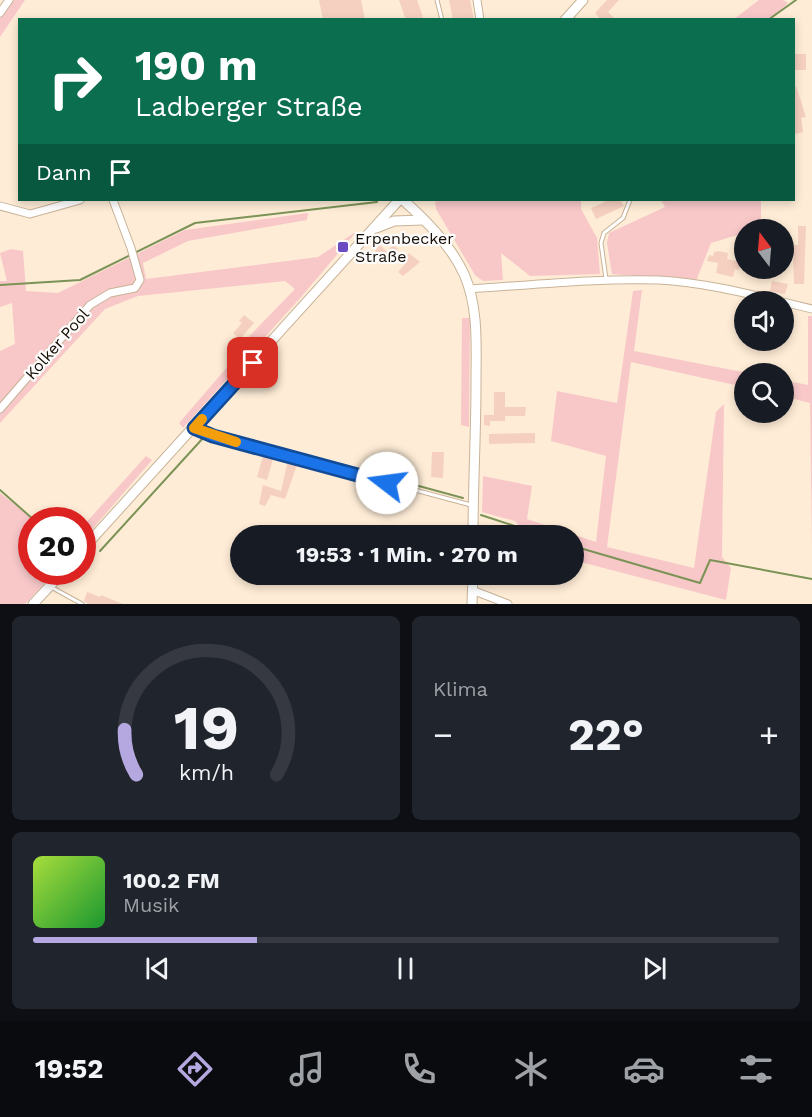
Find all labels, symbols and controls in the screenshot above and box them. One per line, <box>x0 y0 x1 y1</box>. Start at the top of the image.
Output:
text: 190 m <box>135 41 258 90</box>
icon: right <box>36 42 114 120</box>
text: Ladberger Straße <box>135 91 363 123</box>
icon: arrive <box>104 156 137 189</box>
text: Dann <box>36 160 92 185</box>
north arrow <box>734 219 794 279</box>
map controls <box>734 219 794 423</box>
place label: Erpenbecker Straße <box>355 229 454 266</box>
marker: Erpenbecker Straße <box>336 240 350 254</box>
button: sound <box>734 291 794 351</box>
street label: Kolker Pool <box>21 305 93 383</box>
pin <box>227 337 278 388</box>
icon: arrive <box>236 346 269 379</box>
button: search <box>734 363 794 423</box>
position arrow <box>355 451 419 515</box>
speed limit sign: 20 <box>18 507 96 585</box>
text: 19:53 · 1 Min. · 270 m <box>296 542 518 567</box>
text: Klima <box>433 677 488 701</box>
text: 19 <box>173 691 239 764</box>
text: 22° <box>568 708 644 761</box>
text: − <box>433 715 453 754</box>
text: + <box>759 715 779 754</box>
text: km/h <box>178 760 234 785</box>
text: 100.2 FM <box>123 868 220 893</box>
text: Musik <box>123 893 179 917</box>
icon: previous <box>141 952 174 985</box>
icon: pause <box>389 952 422 985</box>
icon: next <box>638 952 671 985</box>
icon: directions <box>174 1048 216 1090</box>
icon: music <box>286 1048 328 1090</box>
icon: phone <box>398 1048 440 1090</box>
icon: climate <box>510 1048 552 1090</box>
icon: car <box>623 1048 665 1090</box>
icon: filters <box>735 1048 777 1090</box>
text: 19:52 <box>35 1053 103 1085</box>

